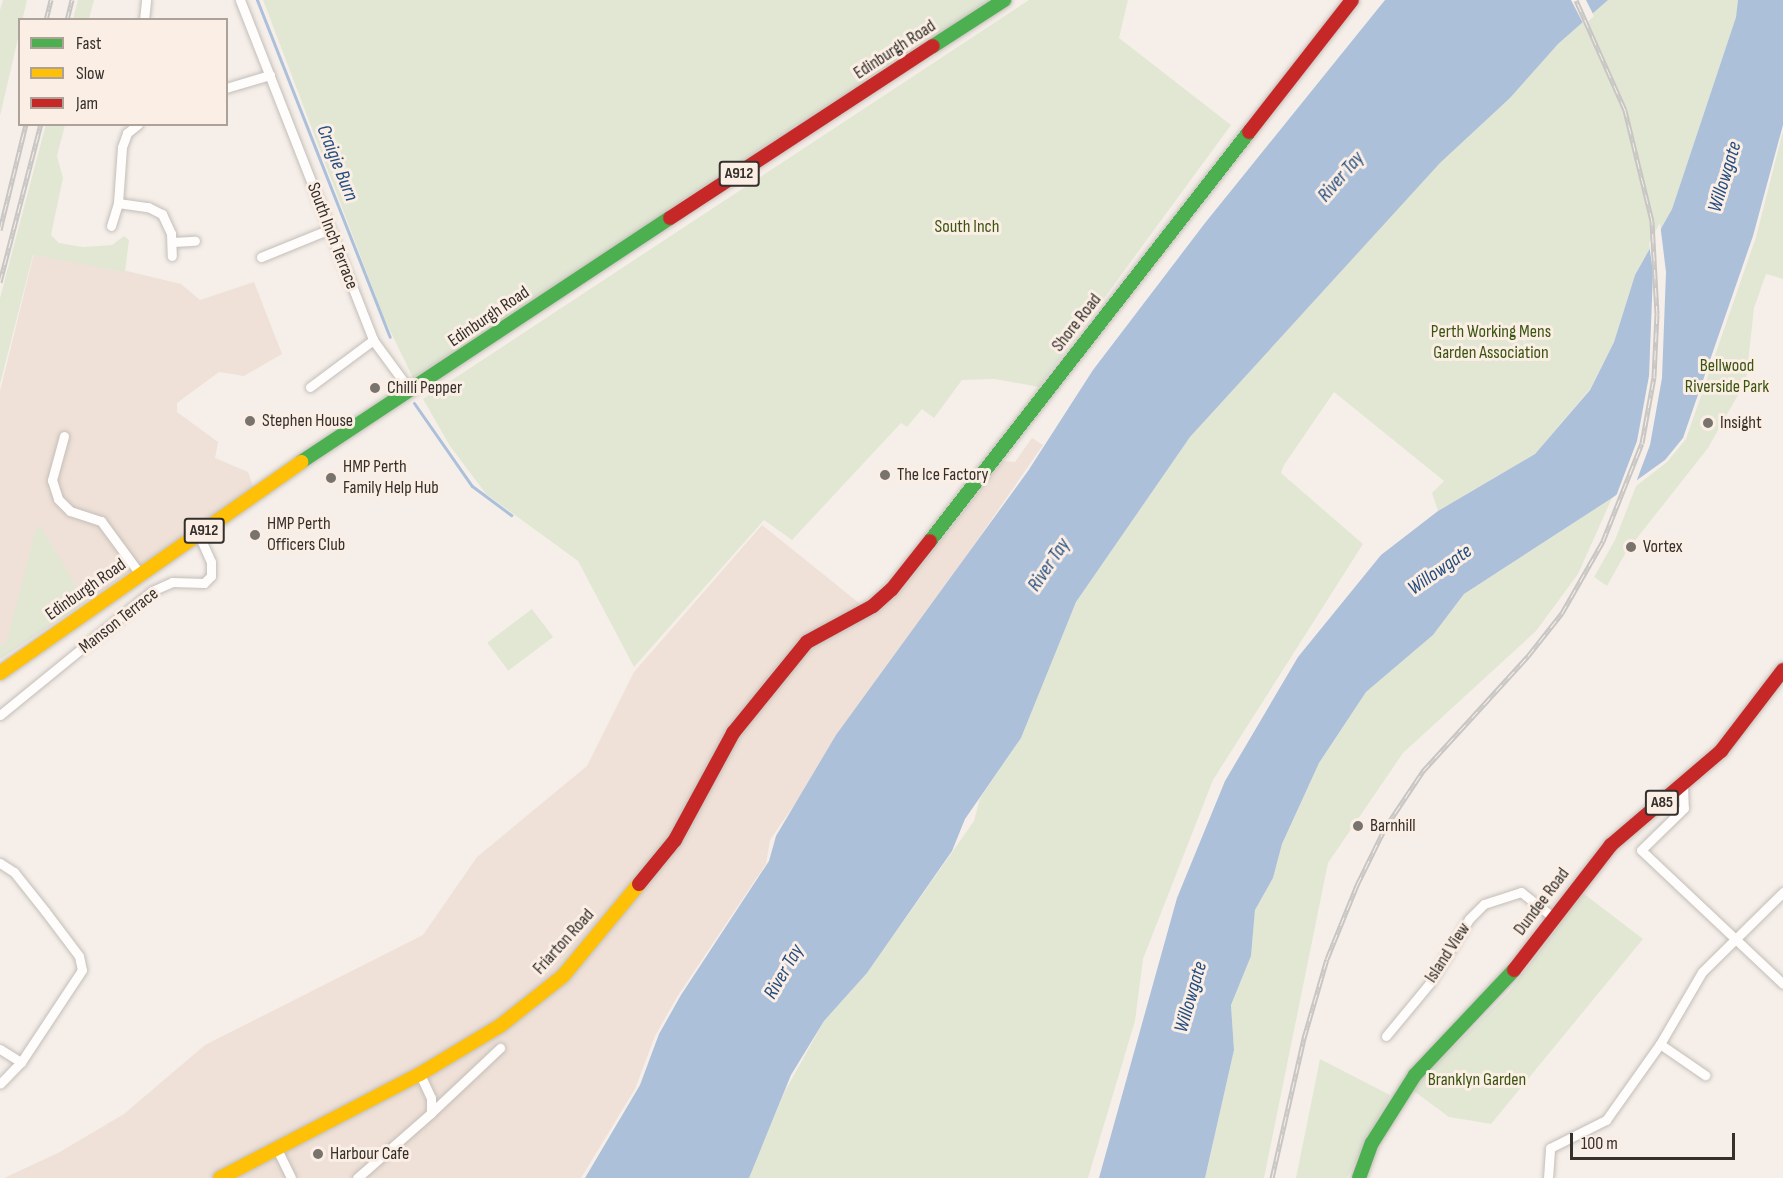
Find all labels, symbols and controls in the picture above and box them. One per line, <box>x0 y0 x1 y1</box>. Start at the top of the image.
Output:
street label: Edinburgh Road <box>850 16 940 84</box>
legend <box>18 18 228 126</box>
text: Fast <box>76 33 101 54</box>
text: Slow <box>76 63 105 84</box>
text: Jam <box>76 93 98 114</box>
water label: Craigie Burn <box>311 121 363 205</box>
water label: Willowgate <box>1703 139 1747 215</box>
water label: River Tay <box>1313 147 1369 207</box>
road number: A912 <box>718 161 760 187</box>
street label: South Inch Terrace <box>302 180 362 292</box>
park label: South Inch <box>935 216 999 238</box>
street label: Edinburgh Road <box>444 282 534 352</box>
street label: Shore Road <box>1048 290 1106 356</box>
park label: Perth Working Mens Garden Association <box>1431 322 1551 364</box>
park label: Bellwood Riverside Park <box>1685 356 1769 398</box>
place label: Chilli Pepper <box>387 377 462 399</box>
marker: Chilli Pepper <box>368 381 382 395</box>
place label: Stephen House <box>262 410 353 432</box>
place label: Insight <box>1720 412 1762 434</box>
marker: Stephen House <box>243 414 257 428</box>
marker: Insight <box>1701 416 1715 430</box>
place label: HMP Perth Family Help Hub <box>343 457 439 500</box>
place label: The Ice Factory <box>897 464 988 486</box>
marker: The Ice Factory <box>878 468 892 482</box>
marker: HMP Perth Family Help Hub <box>324 471 338 485</box>
place label: HMP Perth Officers Club <box>267 514 345 556</box>
road number: A912 <box>183 518 225 544</box>
marker: HMP Perth Officers Club <box>248 528 262 542</box>
water label: River Tay <box>1023 534 1075 596</box>
place label: Vortex <box>1643 536 1683 558</box>
water label: Willowgate <box>1403 539 1477 601</box>
marker: Vortex <box>1624 540 1638 554</box>
street label: Edinburgh Road <box>42 554 130 626</box>
street label: Manson Terrace <box>75 583 163 659</box>
road number: A85 <box>1644 790 1680 816</box>
place label: Barnhill <box>1370 815 1416 837</box>
marker: Barnhill <box>1351 819 1365 833</box>
street label: Dundee Road <box>1510 864 1574 940</box>
street label: Friarton Road <box>529 905 599 979</box>
street label: Island View <box>1421 919 1475 987</box>
water label: River Tay <box>759 940 809 1004</box>
water label: Willowgate <box>1169 959 1213 1035</box>
park label: Branklyn Garden <box>1428 1069 1526 1091</box>
scale bar <box>1573 1121 1738 1159</box>
text: 100 m <box>1581 1133 1618 1154</box>
place label: Harbour Cafe <box>330 1143 409 1165</box>
marker: Harbour Cafe <box>311 1147 325 1161</box>

